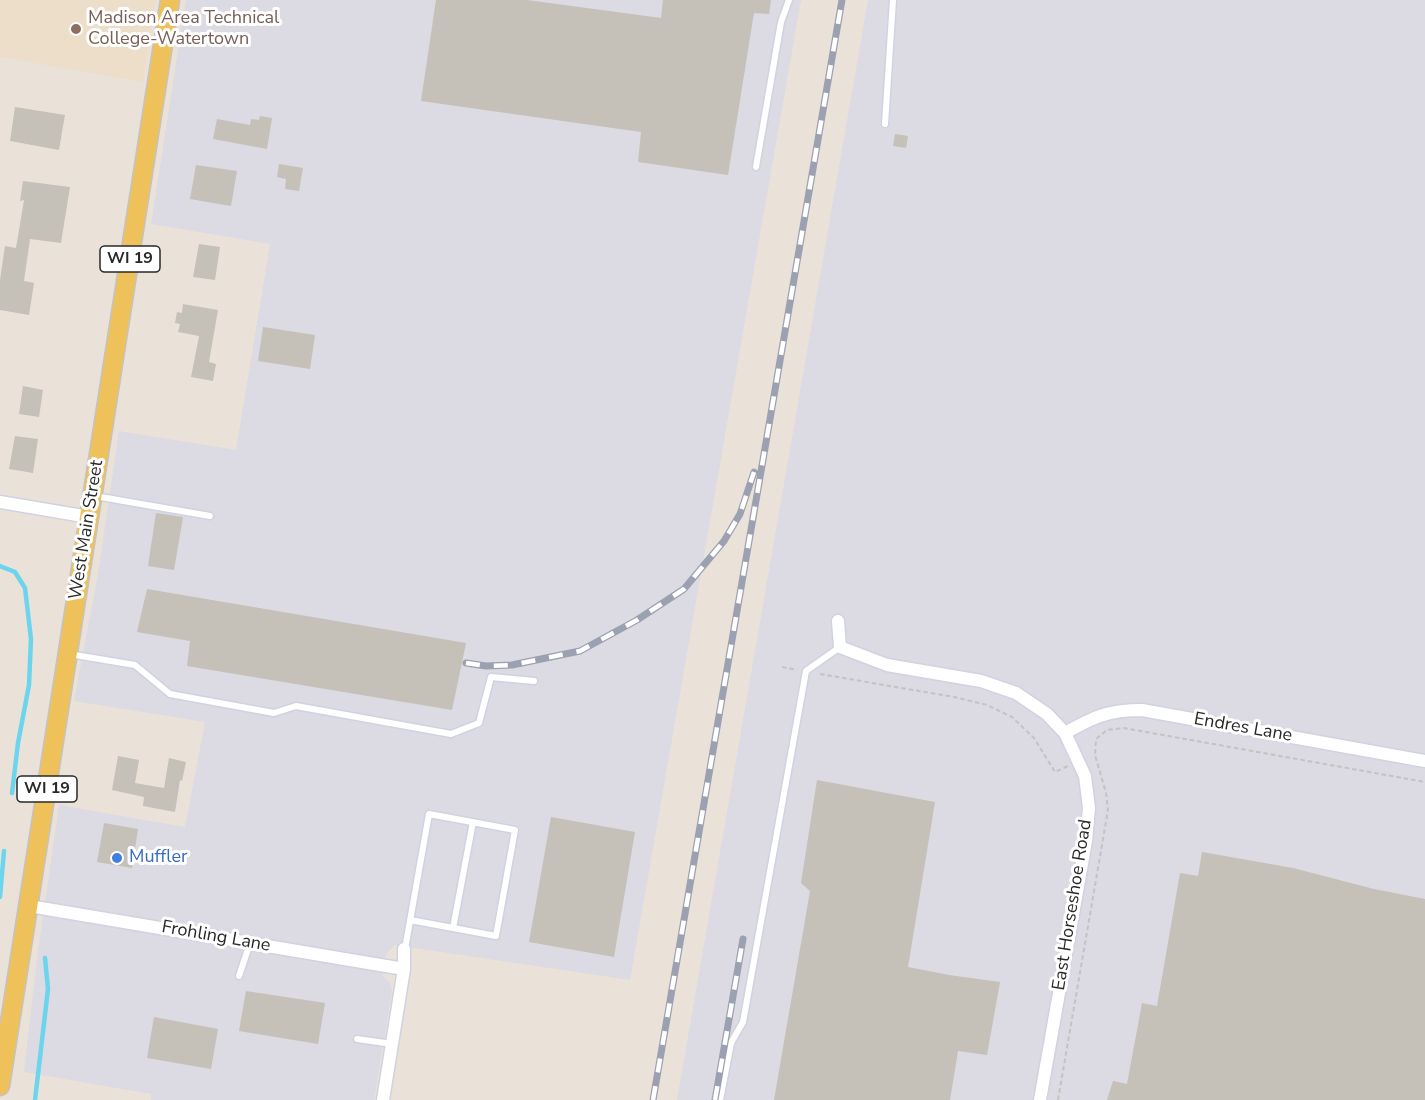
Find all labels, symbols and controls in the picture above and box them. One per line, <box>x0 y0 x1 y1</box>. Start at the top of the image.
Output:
place label: Madison Area Technical College-Watertown <box>88 8 279 50</box>
marker: Madison Area Technical College-Watertown <box>69 22 83 36</box>
road number: WI 19 <box>100 246 160 272</box>
street label: West Main Street <box>65 459 109 601</box>
street label: Endres Lane <box>1192 709 1294 747</box>
road number: WI 19 <box>17 776 77 802</box>
street label: East Horseshoe Road <box>1049 818 1097 992</box>
place label: Muffler <box>129 847 187 869</box>
marker: Muffler <box>110 851 124 865</box>
street label: Frohling Lane <box>160 917 272 957</box>

